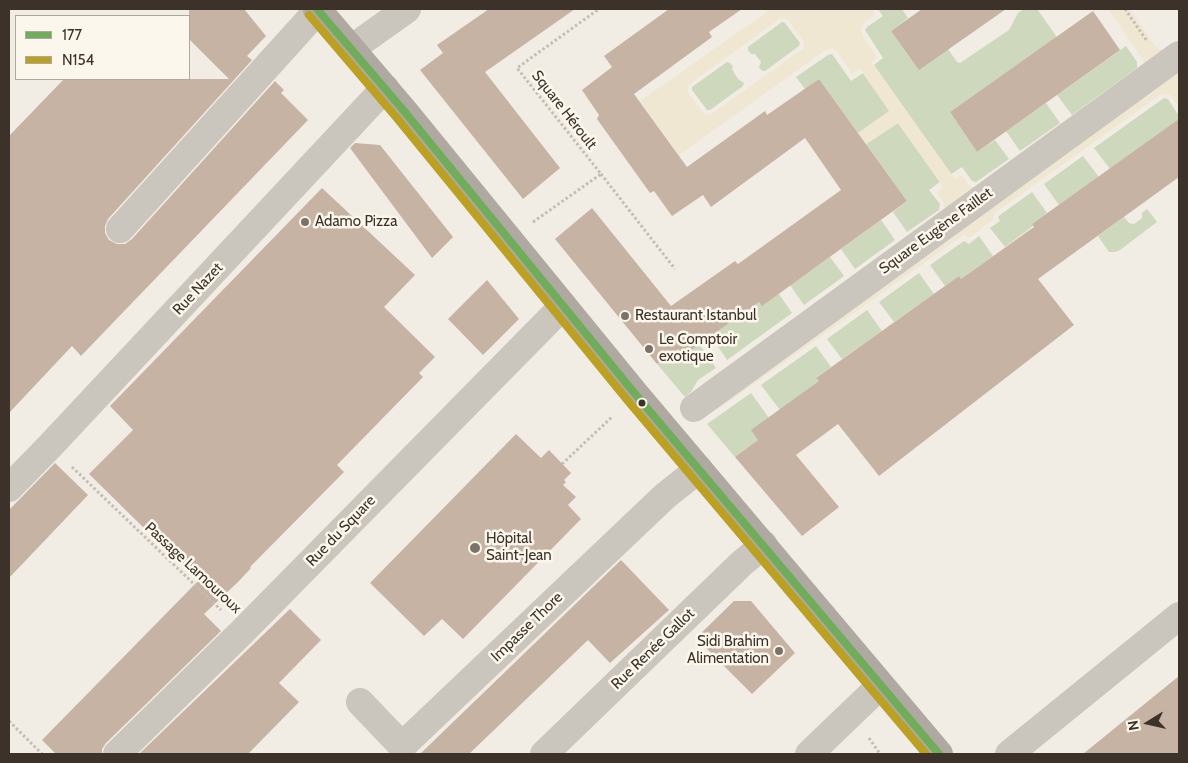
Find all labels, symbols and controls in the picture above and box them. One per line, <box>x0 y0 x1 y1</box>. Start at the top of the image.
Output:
legend <box>15 15 190 80</box>
text: 177 <box>62 26 82 44</box>
text: N154 <box>62 51 94 69</box>
street label: Square Héroult <box>528 67 600 153</box>
street label: Square Eugène Faillet <box>876 184 996 278</box>
place label: Adamo Pizza <box>315 213 397 231</box>
marker: Adamo Pizza <box>299 216 311 228</box>
street label: Rue Nazet <box>169 259 227 319</box>
place label: Restaurant Istanbul <box>635 307 757 325</box>
marker: Restaurant Istanbul <box>619 310 631 322</box>
place label: Le Comptoir exotique <box>659 331 737 366</box>
marker: Le Comptoir exotique <box>643 343 655 355</box>
unlabelled marker <box>637 398 647 408</box>
street label: Rue du Square <box>303 492 379 570</box>
street label: Passage Lamouroux <box>141 519 245 617</box>
place label: Hôpital Saint-Jean <box>486 530 552 565</box>
marker: Hôpital Saint-Jean <box>468 541 482 555</box>
street label: Impasse Thore <box>488 588 566 666</box>
street label: Rue Renée Gallot <box>608 605 698 693</box>
place label: Sidi Brahim Alimentation <box>687 633 769 668</box>
marker: Sidi Brahim Alimentation <box>773 645 785 657</box>
north arrow <box>1123 698 1173 748</box>
text: N <box>1124 719 1143 732</box>

